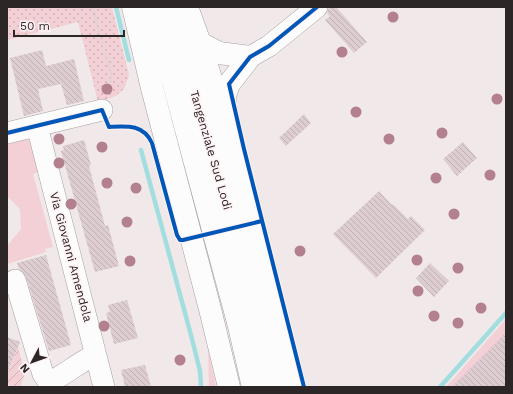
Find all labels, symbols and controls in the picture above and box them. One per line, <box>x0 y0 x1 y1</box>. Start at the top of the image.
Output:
scale bar <box>14 12 124 38</box>
text: 50 m <box>20 19 50 33</box>
street label: Tangenziale Sud Lodi <box>187 89 235 211</box>
street label: Via Giovanni Amendola <box>47 190 95 324</box>
north arrow <box>12 342 52 382</box>
text: N <box>17 361 32 376</box>

